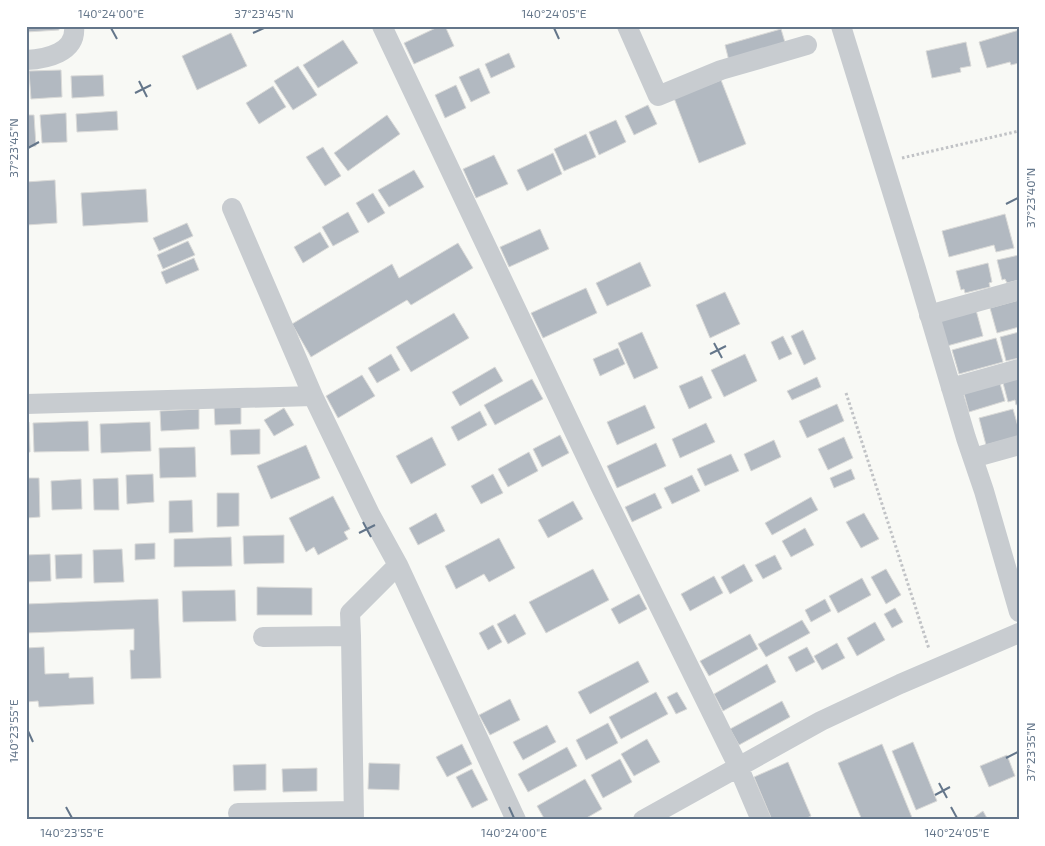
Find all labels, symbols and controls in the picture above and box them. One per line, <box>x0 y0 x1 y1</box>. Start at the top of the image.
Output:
text: 140°24'00"E <box>78 6 144 20</box>
text: 37°23'45"N <box>234 6 294 20</box>
text: 140°24'05"E <box>522 6 587 20</box>
text: 37°23'45"N <box>6 118 20 178</box>
text: 37°23'40"N <box>1023 168 1037 228</box>
text: 140°23'55"E <box>6 699 20 763</box>
text: 37°23'35"N <box>1023 723 1037 781</box>
text: 140°23'55"E <box>40 825 104 839</box>
text: 140°24'00"E <box>481 825 547 839</box>
text: 140°24'05"E <box>925 825 990 839</box>

